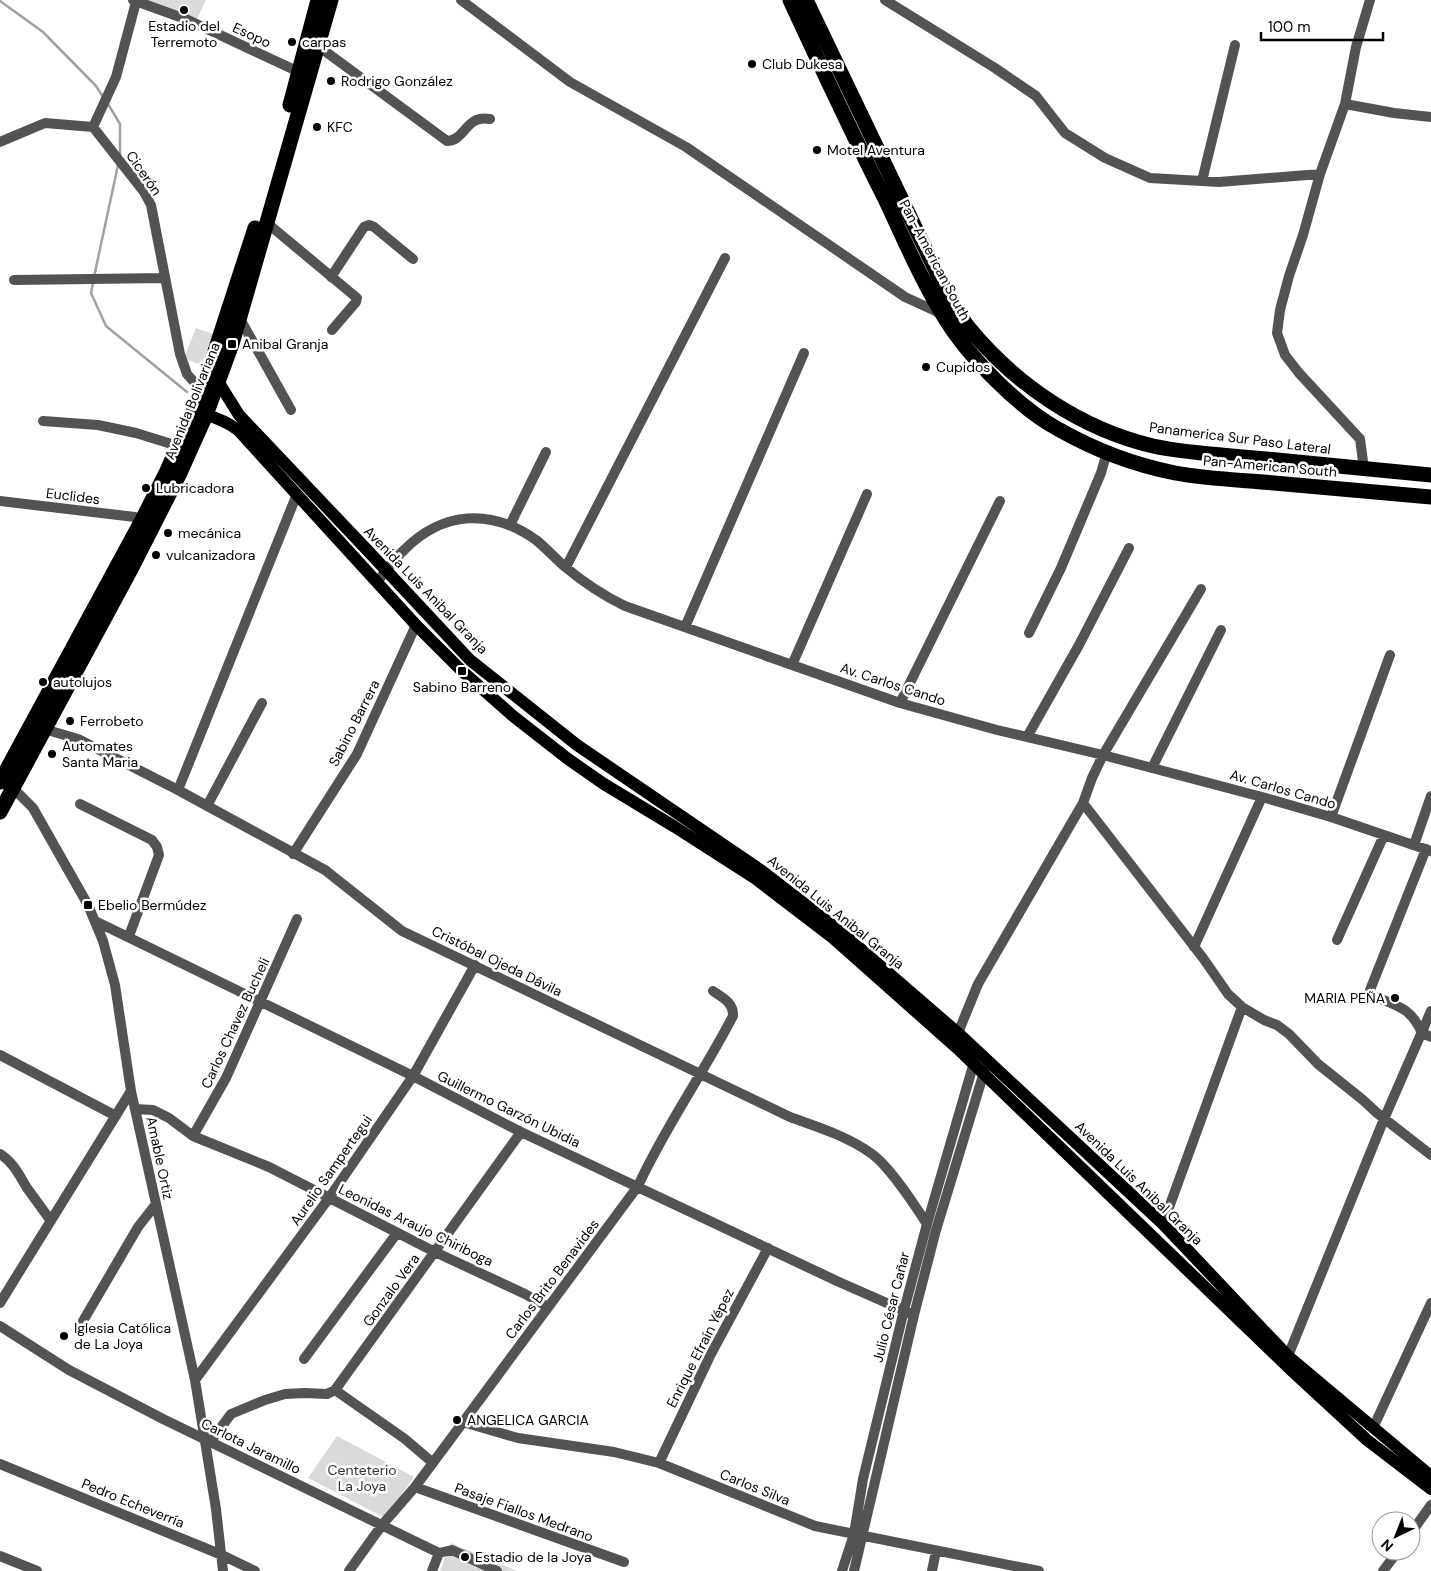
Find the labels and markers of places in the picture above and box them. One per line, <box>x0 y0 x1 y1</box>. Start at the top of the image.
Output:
marker: Estadio del Terremoto <box>178 4 190 16</box>
place label: Estadio del Terremoto <box>148 17 220 51</box>
place label: carpas <box>302 33 346 51</box>
marker: carpas <box>286 36 298 48</box>
place label: Club Dukesa <box>762 55 842 73</box>
marker: Club Dukesa <box>746 58 758 70</box>
place label: Rodrigo González <box>341 72 453 90</box>
marker: Rodrigo González <box>325 75 337 87</box>
place label: KFC <box>327 118 353 136</box>
marker: KFC <box>311 121 323 133</box>
place label: Motel Aventura <box>827 141 925 159</box>
marker: Motel Aventura <box>811 144 823 156</box>
place label: Anibal Granja <box>242 335 328 353</box>
marker: Anibal Granja <box>226 338 238 350</box>
place label: Cupidos <box>936 358 990 376</box>
marker: Cupidos <box>920 361 932 373</box>
place label: Lubricadora <box>156 479 234 497</box>
marker: Lubricadora <box>140 482 152 494</box>
place label: mecánica <box>178 524 241 542</box>
marker: mecánica <box>162 527 174 539</box>
place label: vulcanizadora <box>166 546 255 564</box>
marker: vulcanizadora <box>150 549 162 561</box>
marker: Sabino Barreno <box>456 665 468 677</box>
place label: autolujos <box>53 673 112 691</box>
marker: autolujos <box>37 676 49 688</box>
place label: Sabino Barreno <box>413 678 511 696</box>
place label: Ferrobeto <box>80 712 144 730</box>
marker: Ferrobeto <box>64 715 76 727</box>
place label: Automates Santa Maria <box>62 737 138 771</box>
marker: Automates Santa Maria <box>46 748 58 760</box>
place label: Ebelio Bermúdez <box>98 896 206 914</box>
marker: Ebelio Bermúdez <box>82 899 94 911</box>
place label: MARIA PEÑA <box>1304 989 1385 1007</box>
marker: MARIA PEÑA <box>1389 992 1401 1004</box>
place label: Iglesia Católica de La Joya <box>74 1319 171 1353</box>
marker: Iglesia Católica de La Joya <box>58 1330 70 1342</box>
place label: ANGELICA GARCIA <box>467 1411 589 1429</box>
marker: ANGELICA GARCIA <box>451 1414 463 1426</box>
place label: Estadio de la Joya <box>475 1548 592 1566</box>
marker: Estadio de la Joya <box>459 1551 471 1563</box>

